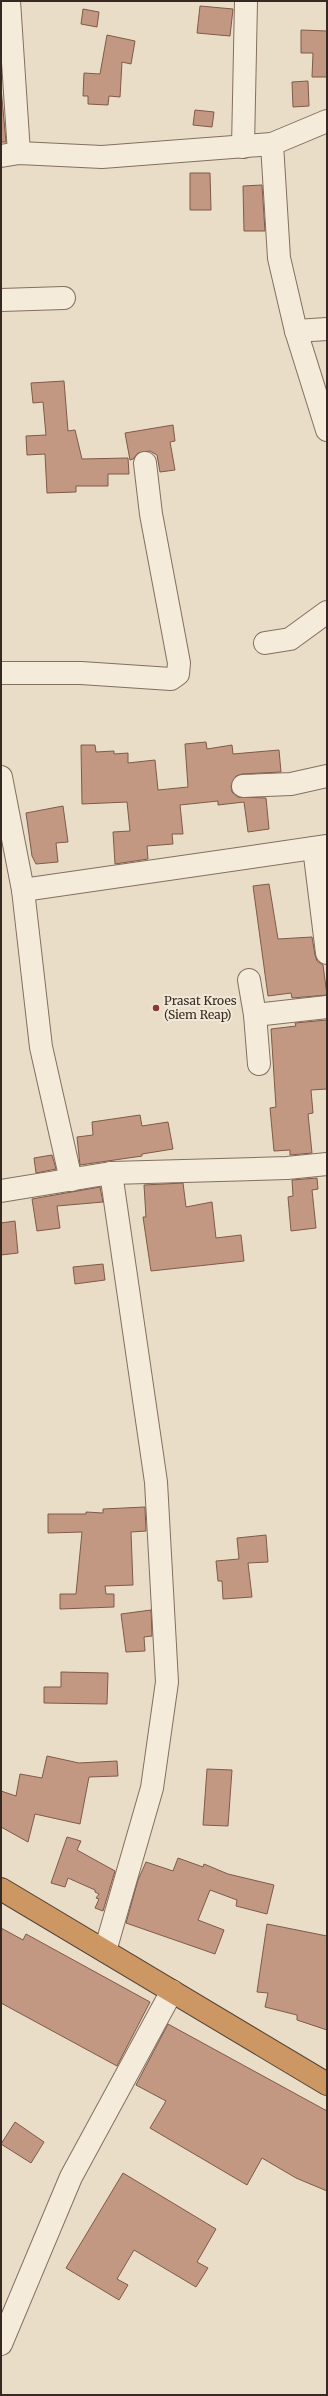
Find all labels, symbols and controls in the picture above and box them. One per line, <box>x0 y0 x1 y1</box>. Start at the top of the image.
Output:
place label: Prasat Kroes (Siem Reap) <box>164 993 237 1022</box>
marker: Prasat Kroes (Siem Reap) <box>151 1003 161 1013</box>

